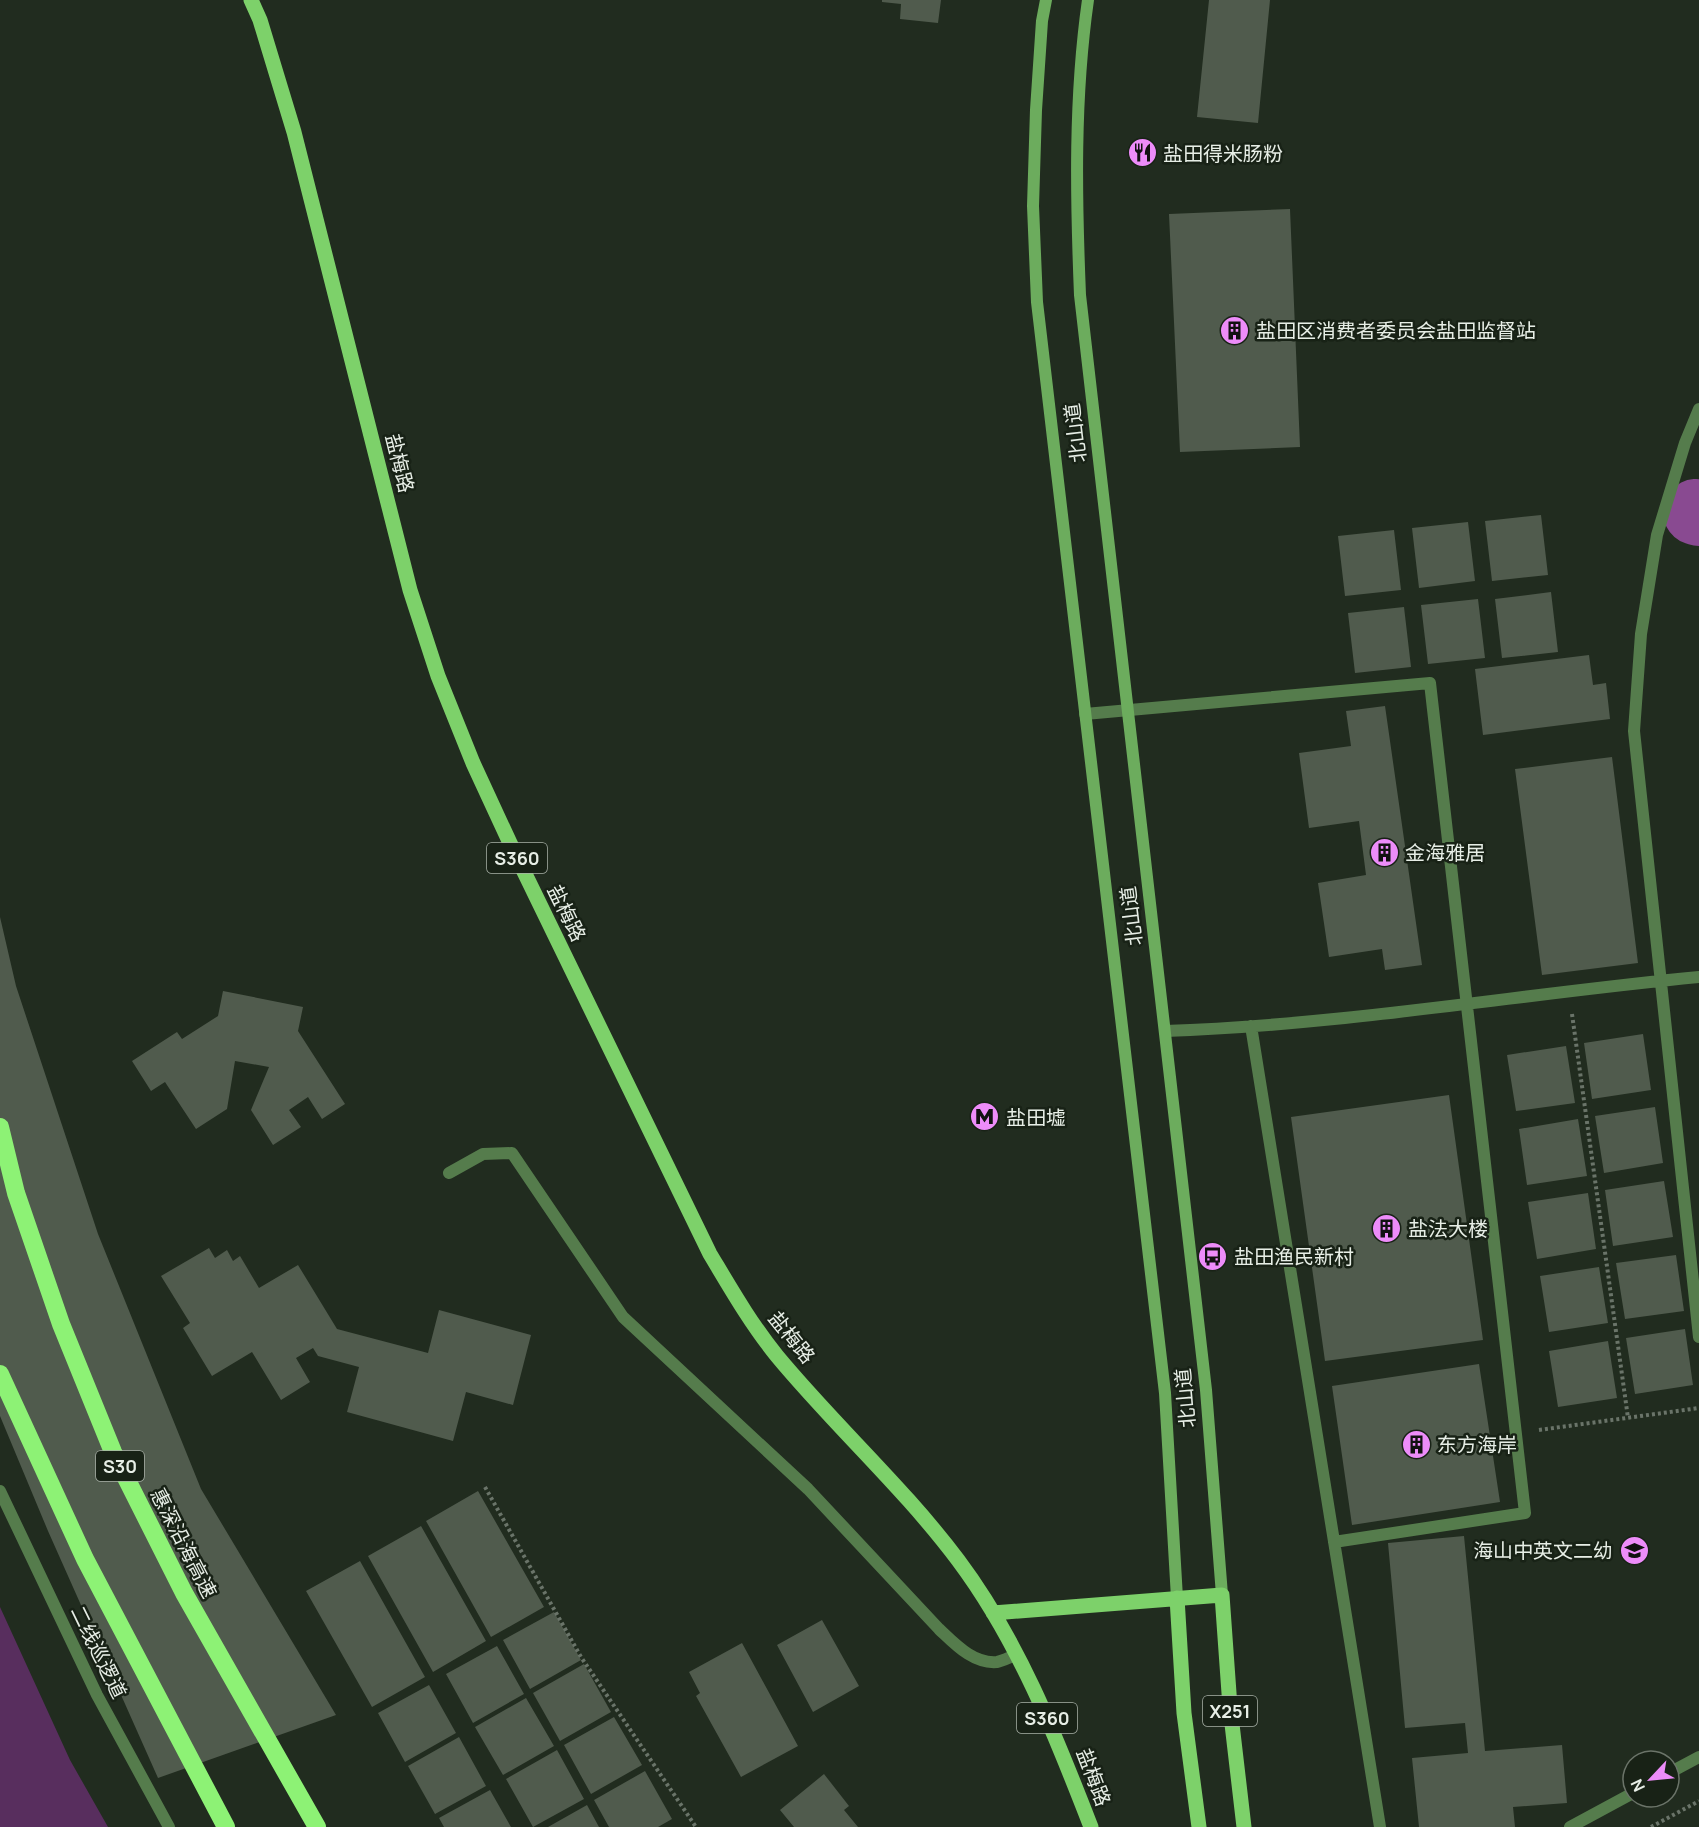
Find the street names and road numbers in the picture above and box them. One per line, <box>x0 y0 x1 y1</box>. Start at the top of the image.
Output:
street label: 北山道 <box>1058 402 1092 464</box>
street label: 盐梅路 <box>380 431 420 495</box>
road number: S360 <box>487 843 547 873</box>
street label: 盐梅路 <box>542 880 592 946</box>
street label: 北山道 <box>1114 885 1148 947</box>
street label: 盐梅路 <box>763 1305 821 1369</box>
street label: 北山道 <box>1169 1367 1201 1429</box>
road number: S30 <box>96 1451 144 1481</box>
street label: 惠深沿海高速 <box>145 1483 223 1603</box>
street label: 二线巡逻道 <box>65 1601 133 1703</box>
road number: X251 <box>1203 1696 1257 1726</box>
road number: S360 <box>1017 1703 1077 1733</box>
street label: 盐梅路 <box>1071 1744 1117 1810</box>

